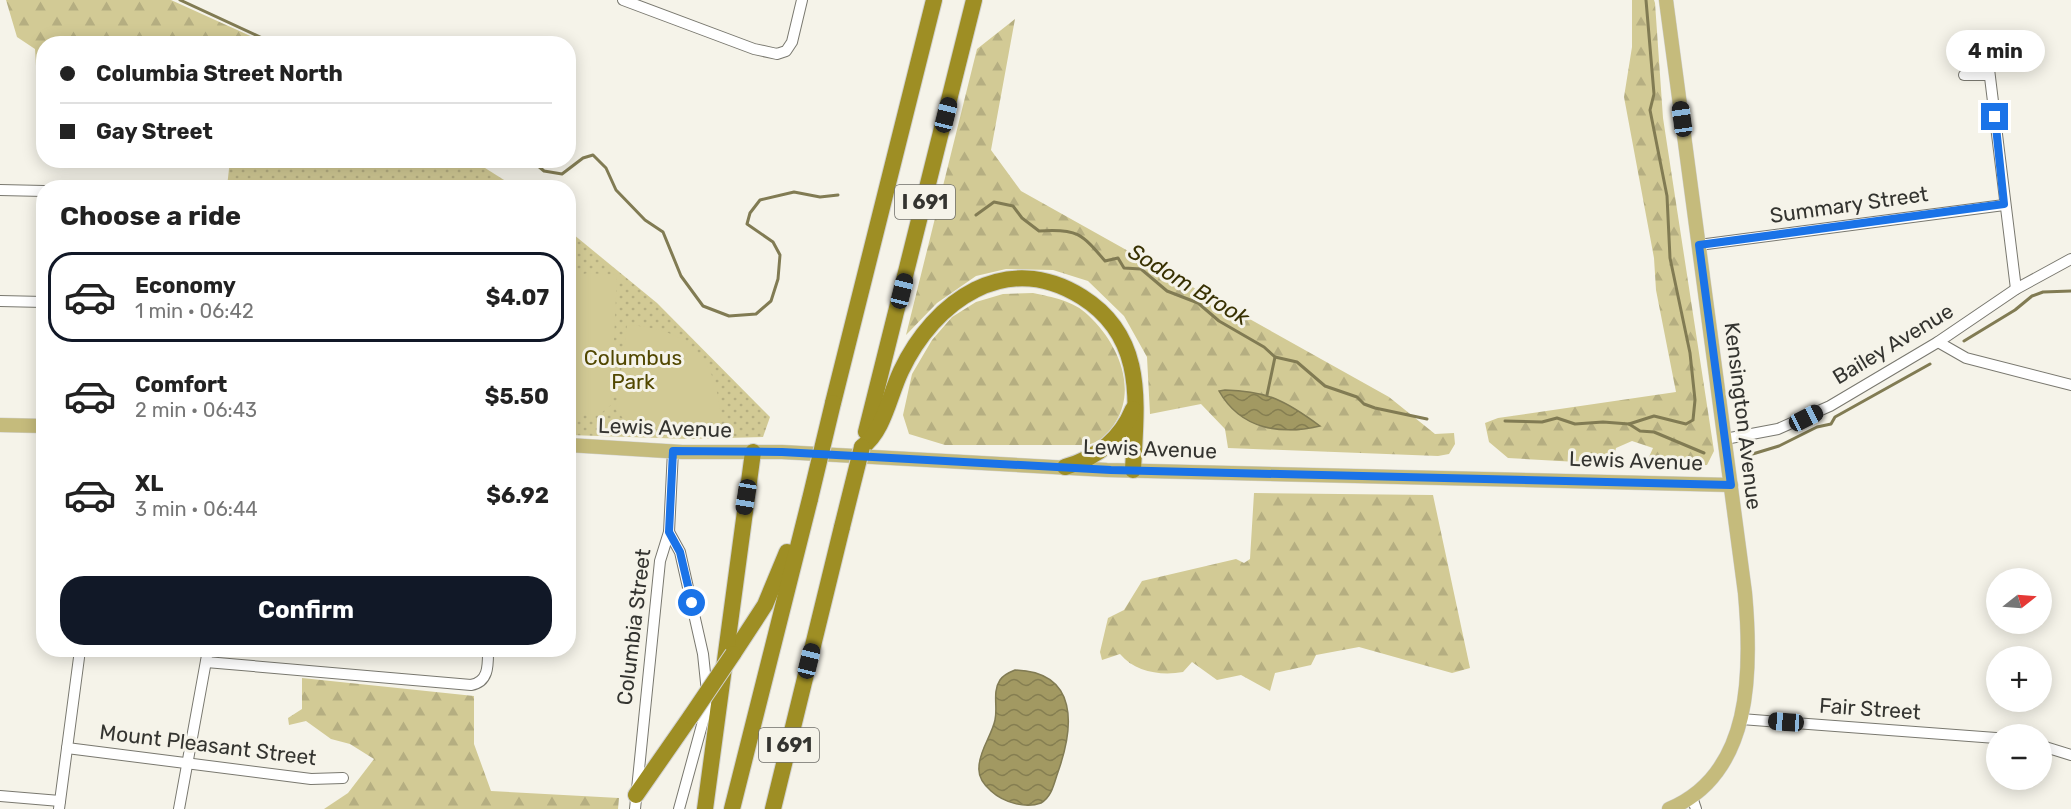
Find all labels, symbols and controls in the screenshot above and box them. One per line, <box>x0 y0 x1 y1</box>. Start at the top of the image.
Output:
callout: 4 min <box>1946 30 2044 72</box>
text: 4 min <box>1968 39 2023 63</box>
text: Columbia Street North <box>96 60 343 87</box>
car <box>933 95 959 135</box>
car <box>1671 100 1693 138</box>
route end <box>1981 103 2008 130</box>
text: Gay Street <box>96 118 213 145</box>
street label: Summary Street <box>1768 181 1930 228</box>
road number: I 691 <box>895 185 955 219</box>
text: Choose a ride <box>60 200 241 232</box>
water label: Sodom Brook <box>1123 238 1255 331</box>
icon: car <box>63 270 117 324</box>
car <box>889 271 915 311</box>
text: Economy <box>135 272 236 299</box>
text: $4.07 <box>486 284 549 311</box>
street label: Bailey Avenue <box>1828 298 1958 389</box>
text: 1 min · 06:42 <box>135 299 254 323</box>
street label: Kensington Avenue <box>1720 321 1767 511</box>
park label: Columbus Park <box>584 345 682 394</box>
icon: car <box>63 369 117 423</box>
text: Comfort <box>135 371 227 398</box>
text: $5.50 <box>485 383 549 410</box>
text: 2 min · 06:43 <box>135 398 257 422</box>
car <box>1786 402 1826 434</box>
street label: Lewis Avenue <box>598 413 732 442</box>
street label: Lewis Avenue <box>1083 434 1217 463</box>
street label: Lewis Avenue <box>1569 446 1703 475</box>
icon: car <box>63 468 117 522</box>
text: XL <box>135 470 163 497</box>
car <box>734 478 758 516</box>
text: $6.92 <box>486 482 549 509</box>
text: 3 min · 06:44 <box>135 497 258 521</box>
street label: Columbia Street <box>612 547 656 707</box>
north arrow <box>1986 568 2052 634</box>
map controls <box>1986 568 2052 790</box>
button: Confirm <box>60 576 552 645</box>
route start <box>678 589 705 616</box>
car <box>796 641 822 681</box>
button: + <box>1986 646 2052 712</box>
street label: Fair Street <box>1818 692 1922 725</box>
car <box>1767 712 1805 732</box>
street label: Mount Pleasant Street <box>98 719 318 770</box>
button: − <box>1986 724 2052 790</box>
road number: I 691 <box>759 728 819 762</box>

